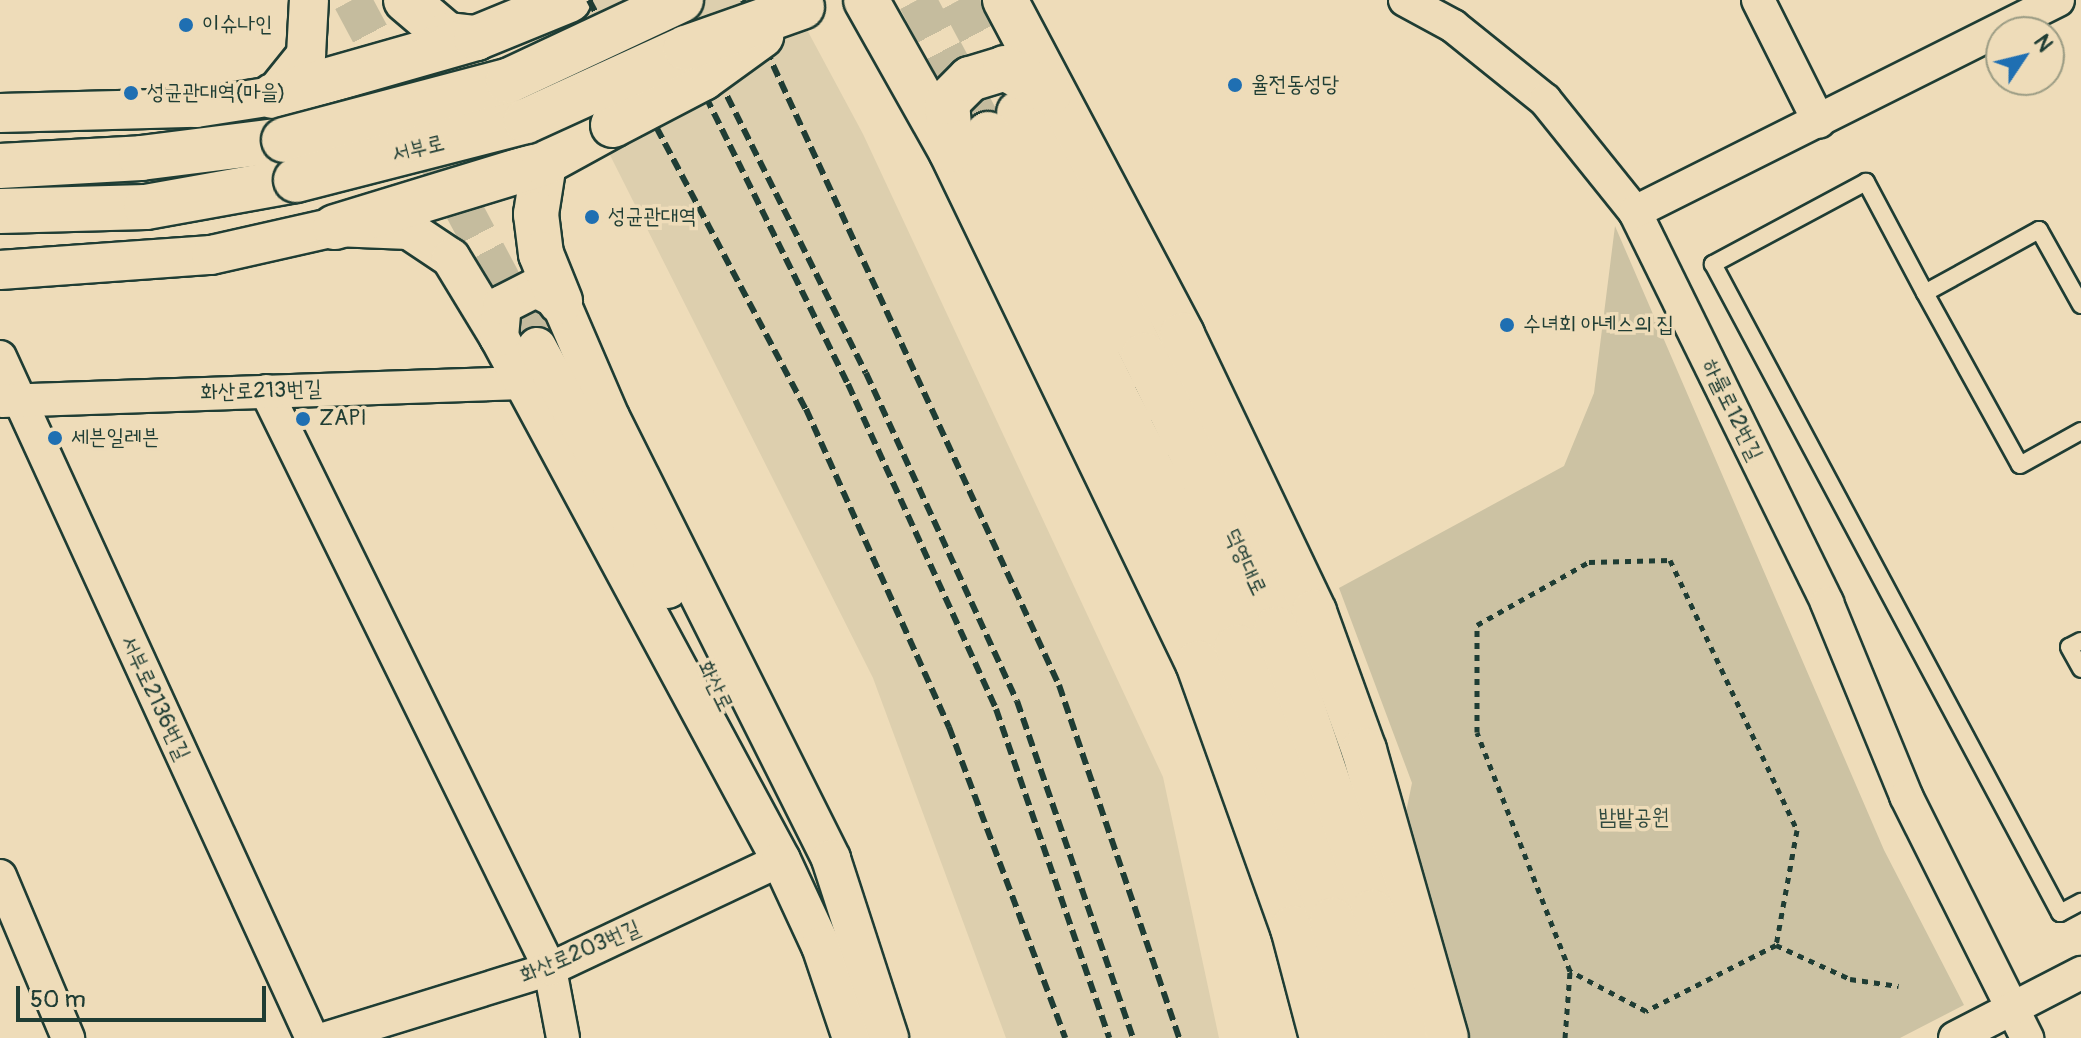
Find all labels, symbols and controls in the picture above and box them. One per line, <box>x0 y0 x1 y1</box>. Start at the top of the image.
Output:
place label: 이슈나인 <box>202 12 273 38</box>
marker: 이슈나인 <box>177 16 195 34</box>
north arrow <box>1985 16 2065 96</box>
text: N <box>2027 29 2059 58</box>
place label: 율전동성당 <box>1251 72 1340 98</box>
marker: 율전동성당 <box>1226 76 1244 94</box>
place label: 성균관대역(마을) <box>147 80 286 106</box>
marker: 성균관대역(마을) <box>122 84 140 102</box>
street label: 서부로 <box>389 130 447 168</box>
place label: 성균관대역 <box>608 204 697 230</box>
marker: 성균관대역 <box>583 208 601 226</box>
place label: 수녀회 아녜스의 집 <box>1523 312 1674 338</box>
marker: 수녀회 아녜스의 집 <box>1498 316 1516 334</box>
street label: 하률로12번길 <box>1696 355 1768 465</box>
street label: 화산로213번길 <box>200 376 322 406</box>
place label: ZAPI <box>319 406 367 432</box>
marker: ZAPI <box>294 410 312 428</box>
place label: 세븐일레븐 <box>71 425 160 451</box>
marker: 세븐일레븐 <box>46 429 64 447</box>
street label: 덕영대로 <box>1218 524 1272 600</box>
street label: 서부로2136번길 <box>115 631 195 765</box>
street label: 화산로 <box>691 656 739 716</box>
park label: 밤밭공원 <box>1599 805 1669 831</box>
street label: 화산로203번길 <box>516 915 644 989</box>
scale bar <box>20 970 270 1020</box>
text: 50 m <box>30 985 86 1014</box>

